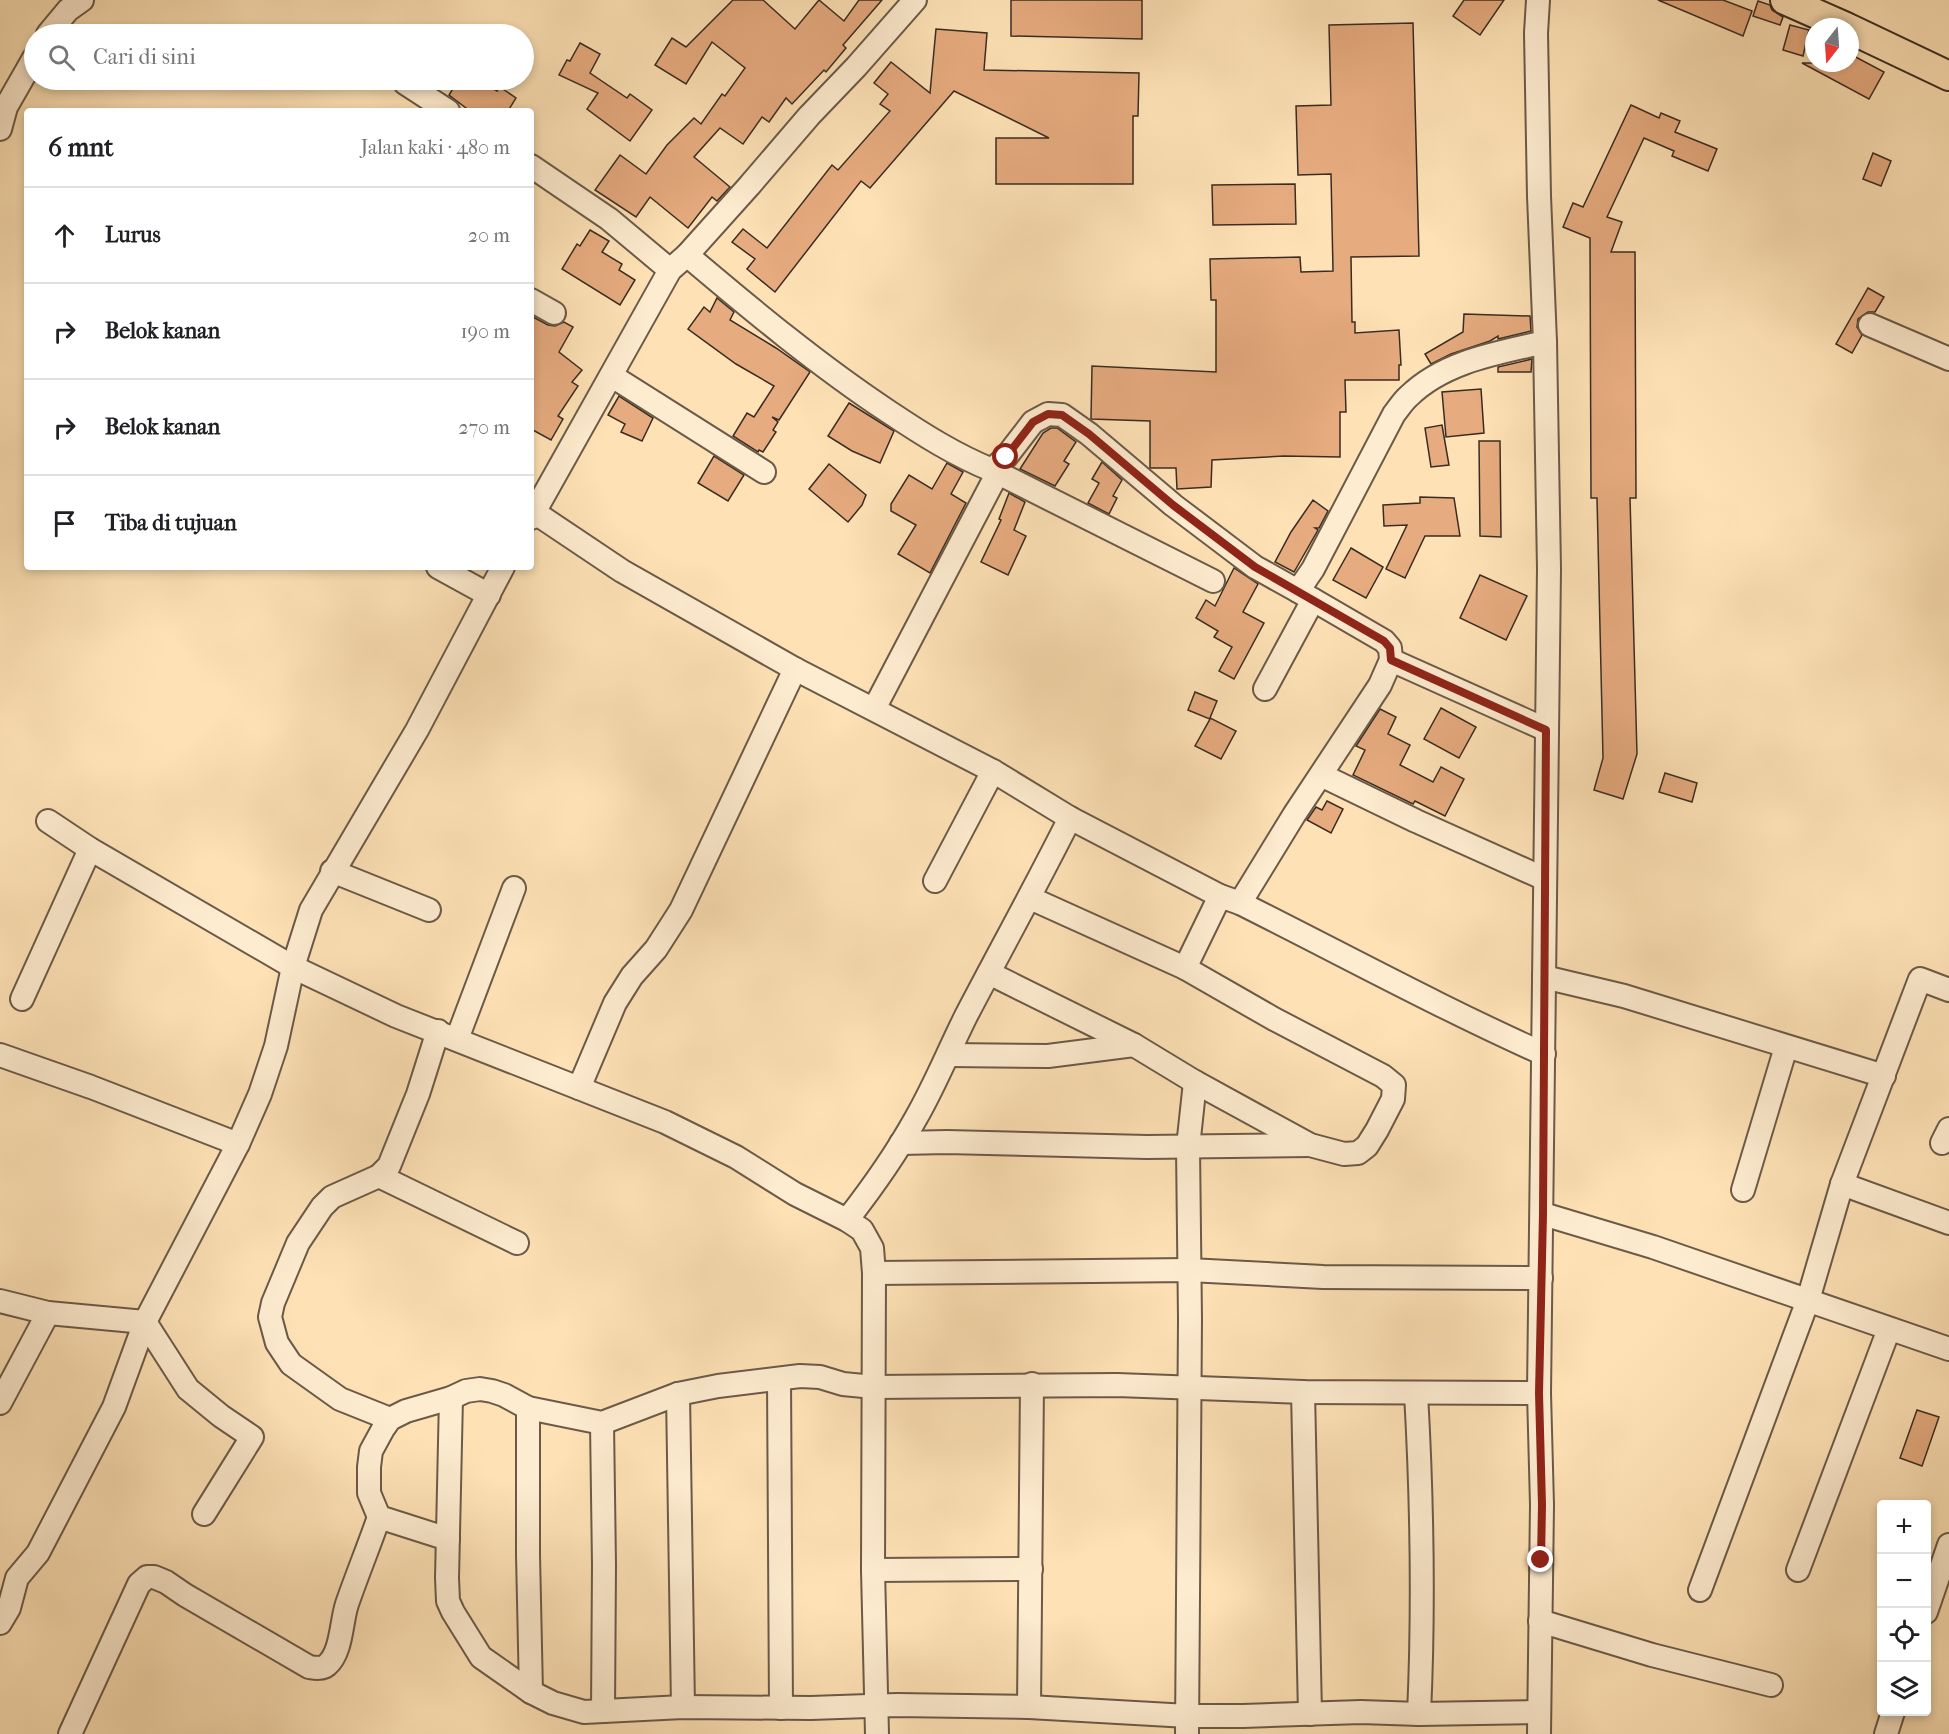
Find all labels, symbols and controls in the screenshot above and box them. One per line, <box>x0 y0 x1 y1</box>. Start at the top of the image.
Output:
north arrow <box>1805 18 1859 72</box>
search box <box>24 24 534 90</box>
icon: search <box>45 41 78 74</box>
text: Cari di sini <box>93 44 196 70</box>
text: 6 mnt <box>48 132 113 163</box>
text: Jalan kaki · 480 m <box>361 136 510 159</box>
icon: ahead <box>48 219 81 252</box>
text: Lurus <box>105 222 161 248</box>
text: 20 m <box>468 224 510 247</box>
icon: right <box>48 315 81 348</box>
text: Belok kanan <box>105 318 220 344</box>
text: 190 m <box>460 320 510 343</box>
icon: right <box>48 411 81 444</box>
text: Belok kanan <box>105 414 220 440</box>
text: 270 m <box>458 416 510 439</box>
route start <box>992 443 1018 469</box>
icon: arrive <box>48 507 81 540</box>
text: Tiba di tujuan <box>105 510 237 536</box>
map controls <box>1877 1500 1931 1716</box>
button: + <box>1877 1500 1931 1554</box>
route end <box>1527 1546 1553 1572</box>
button: − <box>1877 1554 1931 1608</box>
button: locate <box>1877 1608 1931 1662</box>
button: layers <box>1877 1662 1931 1716</box>

